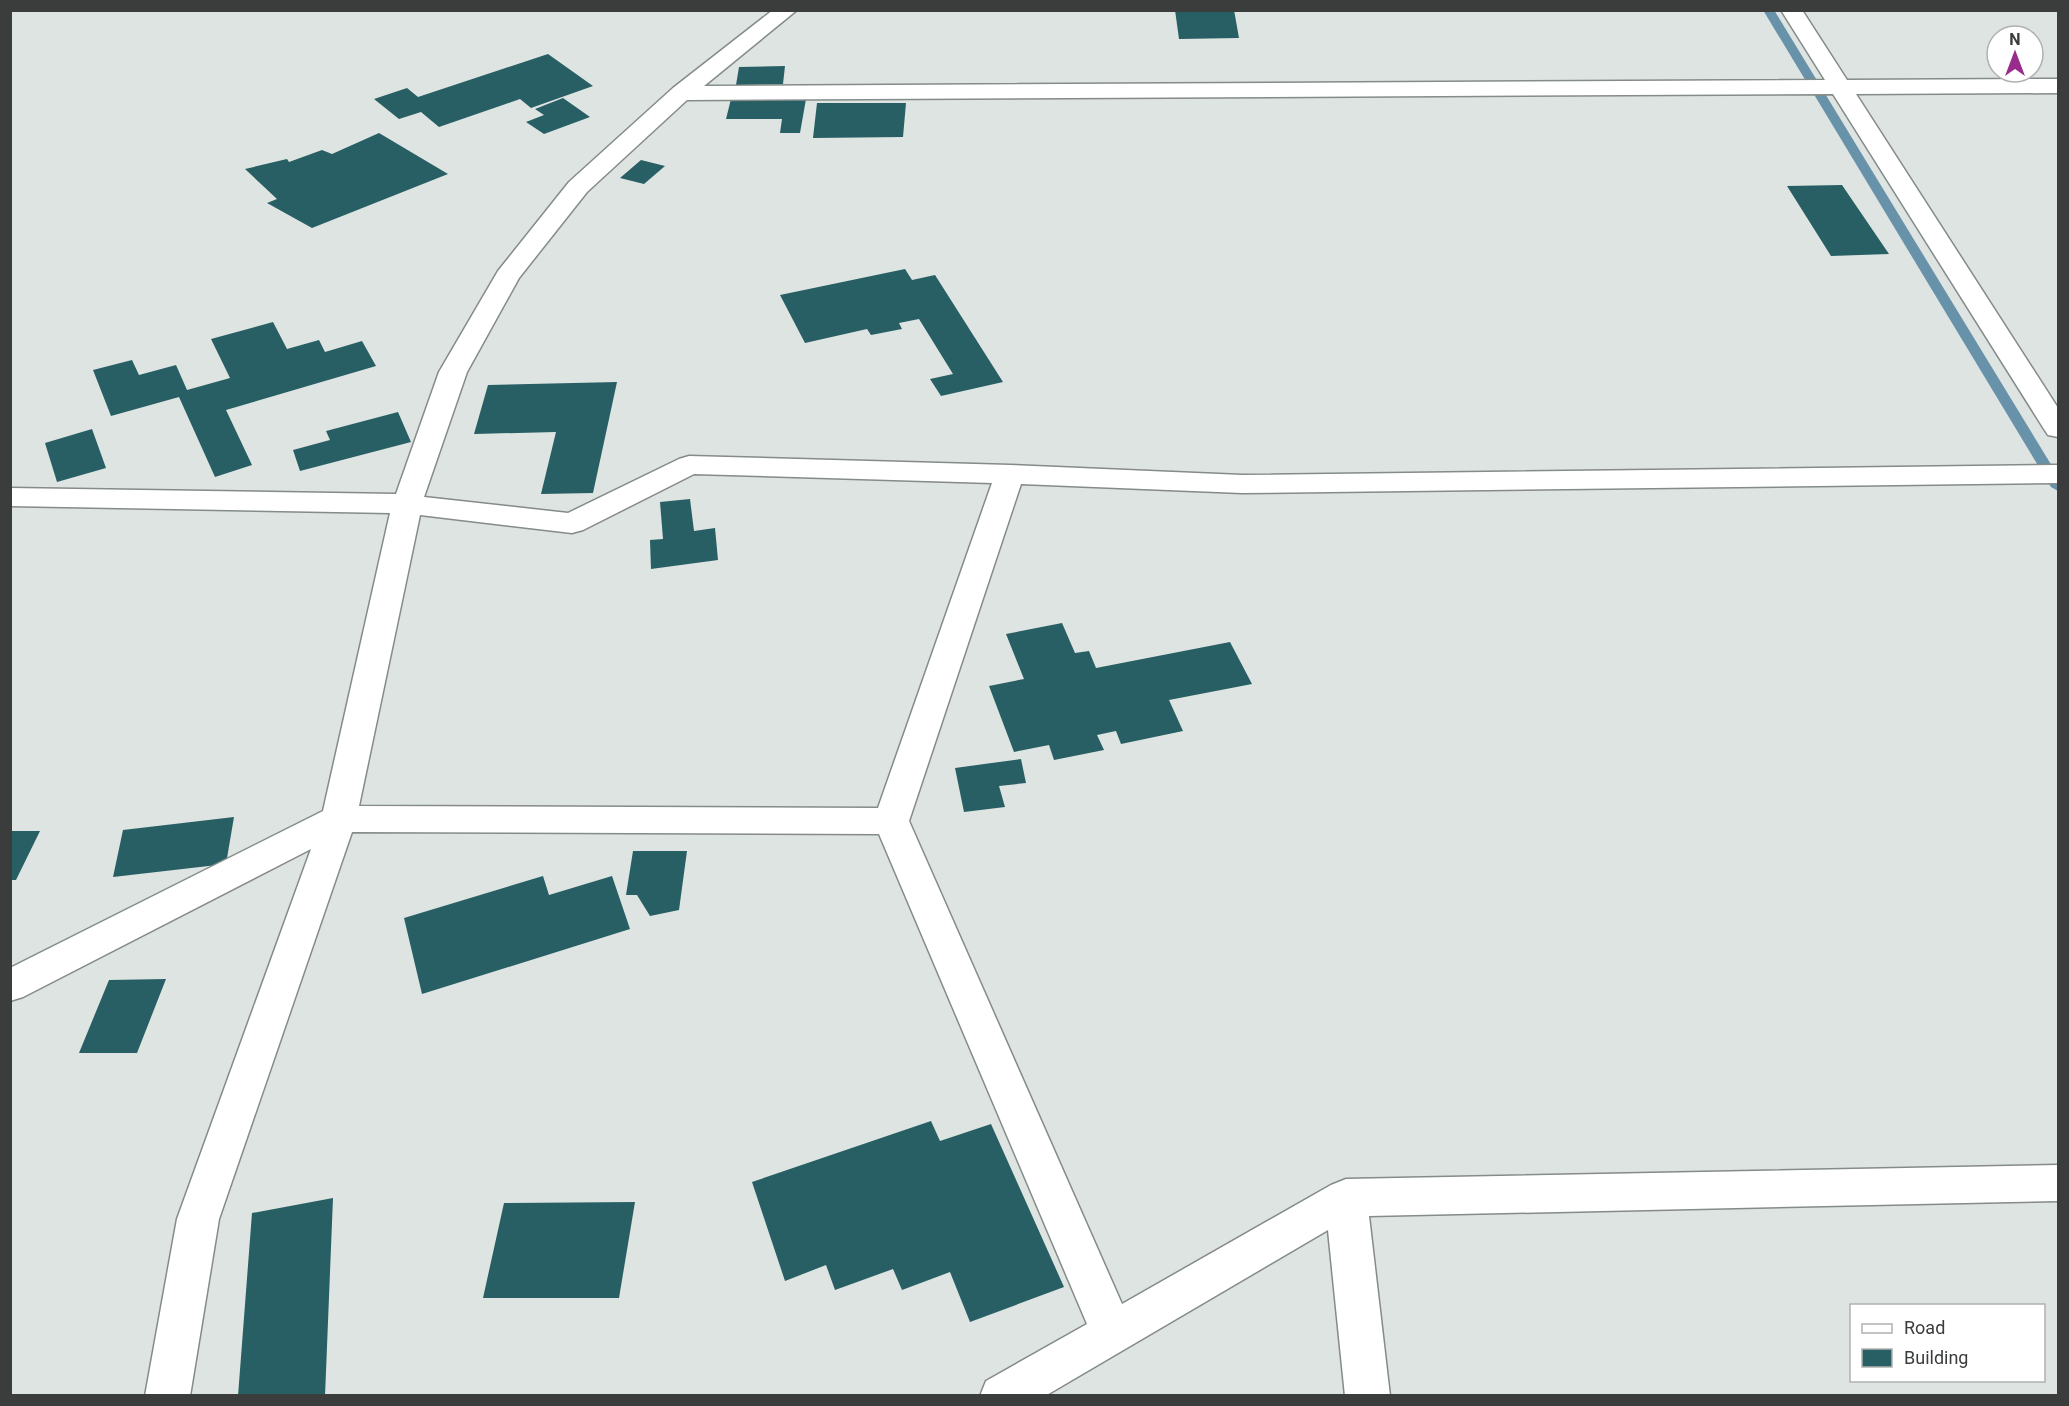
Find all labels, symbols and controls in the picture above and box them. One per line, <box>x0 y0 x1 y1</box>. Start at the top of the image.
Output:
north arrow <box>1985 24 2045 84</box>
text: N <box>2009 30 2021 49</box>
legend <box>1850 1304 2045 1382</box>
text: Road <box>1904 1317 1945 1338</box>
text: Building <box>1904 1347 1968 1368</box>

